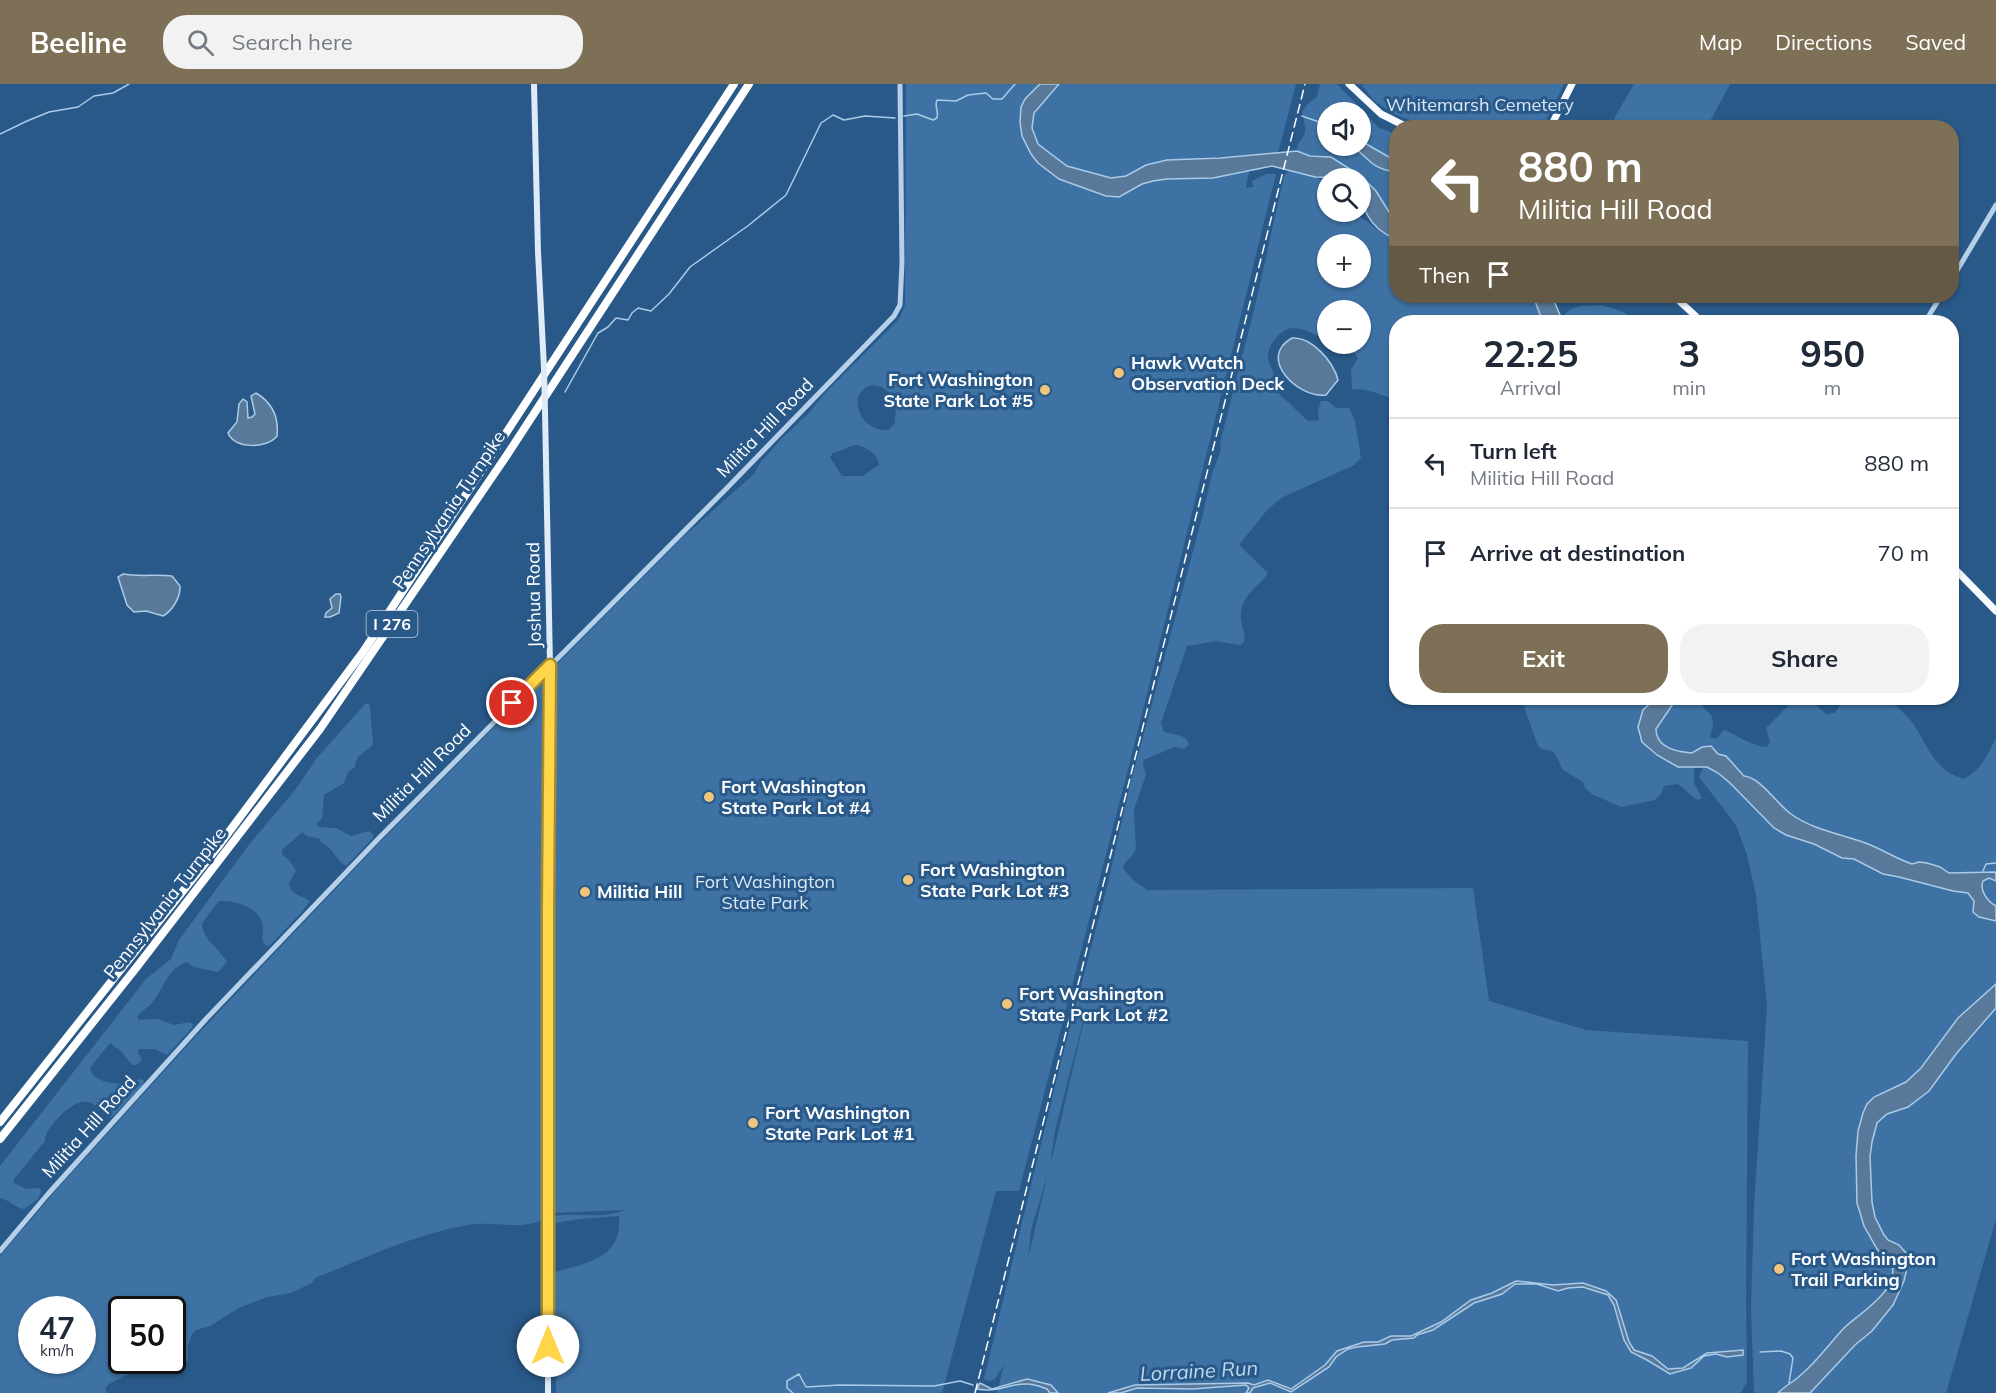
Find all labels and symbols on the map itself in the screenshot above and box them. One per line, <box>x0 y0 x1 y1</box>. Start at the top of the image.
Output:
park label: Whitemarsh Cemetery <box>1386 93 1574 116</box>
place label: Hawk Watch Observation Deck <box>1131 351 1285 395</box>
marker: Hawk Watch Observation Deck <box>1112 366 1126 380</box>
place label: Fort Washington State Park Lot #5 <box>883 368 1033 412</box>
street label: Militia Hill Road <box>711 373 818 482</box>
marker: Fort Washington State Park Lot #5 <box>1038 383 1052 397</box>
street label: Pennsylvania Turnpike <box>387 426 510 593</box>
street label: Joshua Road <box>521 542 546 648</box>
road number: I 276 <box>366 611 418 637</box>
pin <box>486 677 537 728</box>
street label: Militia Hill Road <box>368 719 476 827</box>
place label: Fort Washington State Park Lot #4 <box>721 775 871 819</box>
marker: Fort Washington State Park Lot #4 <box>702 790 716 804</box>
street label: Pennsylvania Turnpike <box>98 822 231 983</box>
place label: Fort Washington State Park Lot #3 <box>920 858 1070 902</box>
park label: Fort Washington State Park <box>695 870 835 914</box>
marker: Fort Washington State Park Lot #3 <box>901 873 915 887</box>
place label: Militia Hill <box>597 880 682 903</box>
marker: Militia Hill <box>578 885 592 899</box>
place label: Fort Washington State Park Lot #2 <box>1019 982 1169 1026</box>
marker: Fort Washington State Park Lot #2 <box>1000 997 1014 1011</box>
street label: Militia Hill Road <box>37 1071 141 1183</box>
place label: Fort Washington State Park Lot #1 <box>765 1101 915 1145</box>
marker: Fort Washington State Park Lot #1 <box>746 1116 760 1130</box>
place label: Fort Washington Trail Parking <box>1791 1247 1936 1291</box>
marker: Fort Washington Trail Parking <box>1772 1262 1786 1276</box>
speed limit sign: 50 <box>108 1296 186 1374</box>
position arrow <box>516 1314 580 1378</box>
water label: Lorraine Run <box>1139 1355 1259 1386</box>

